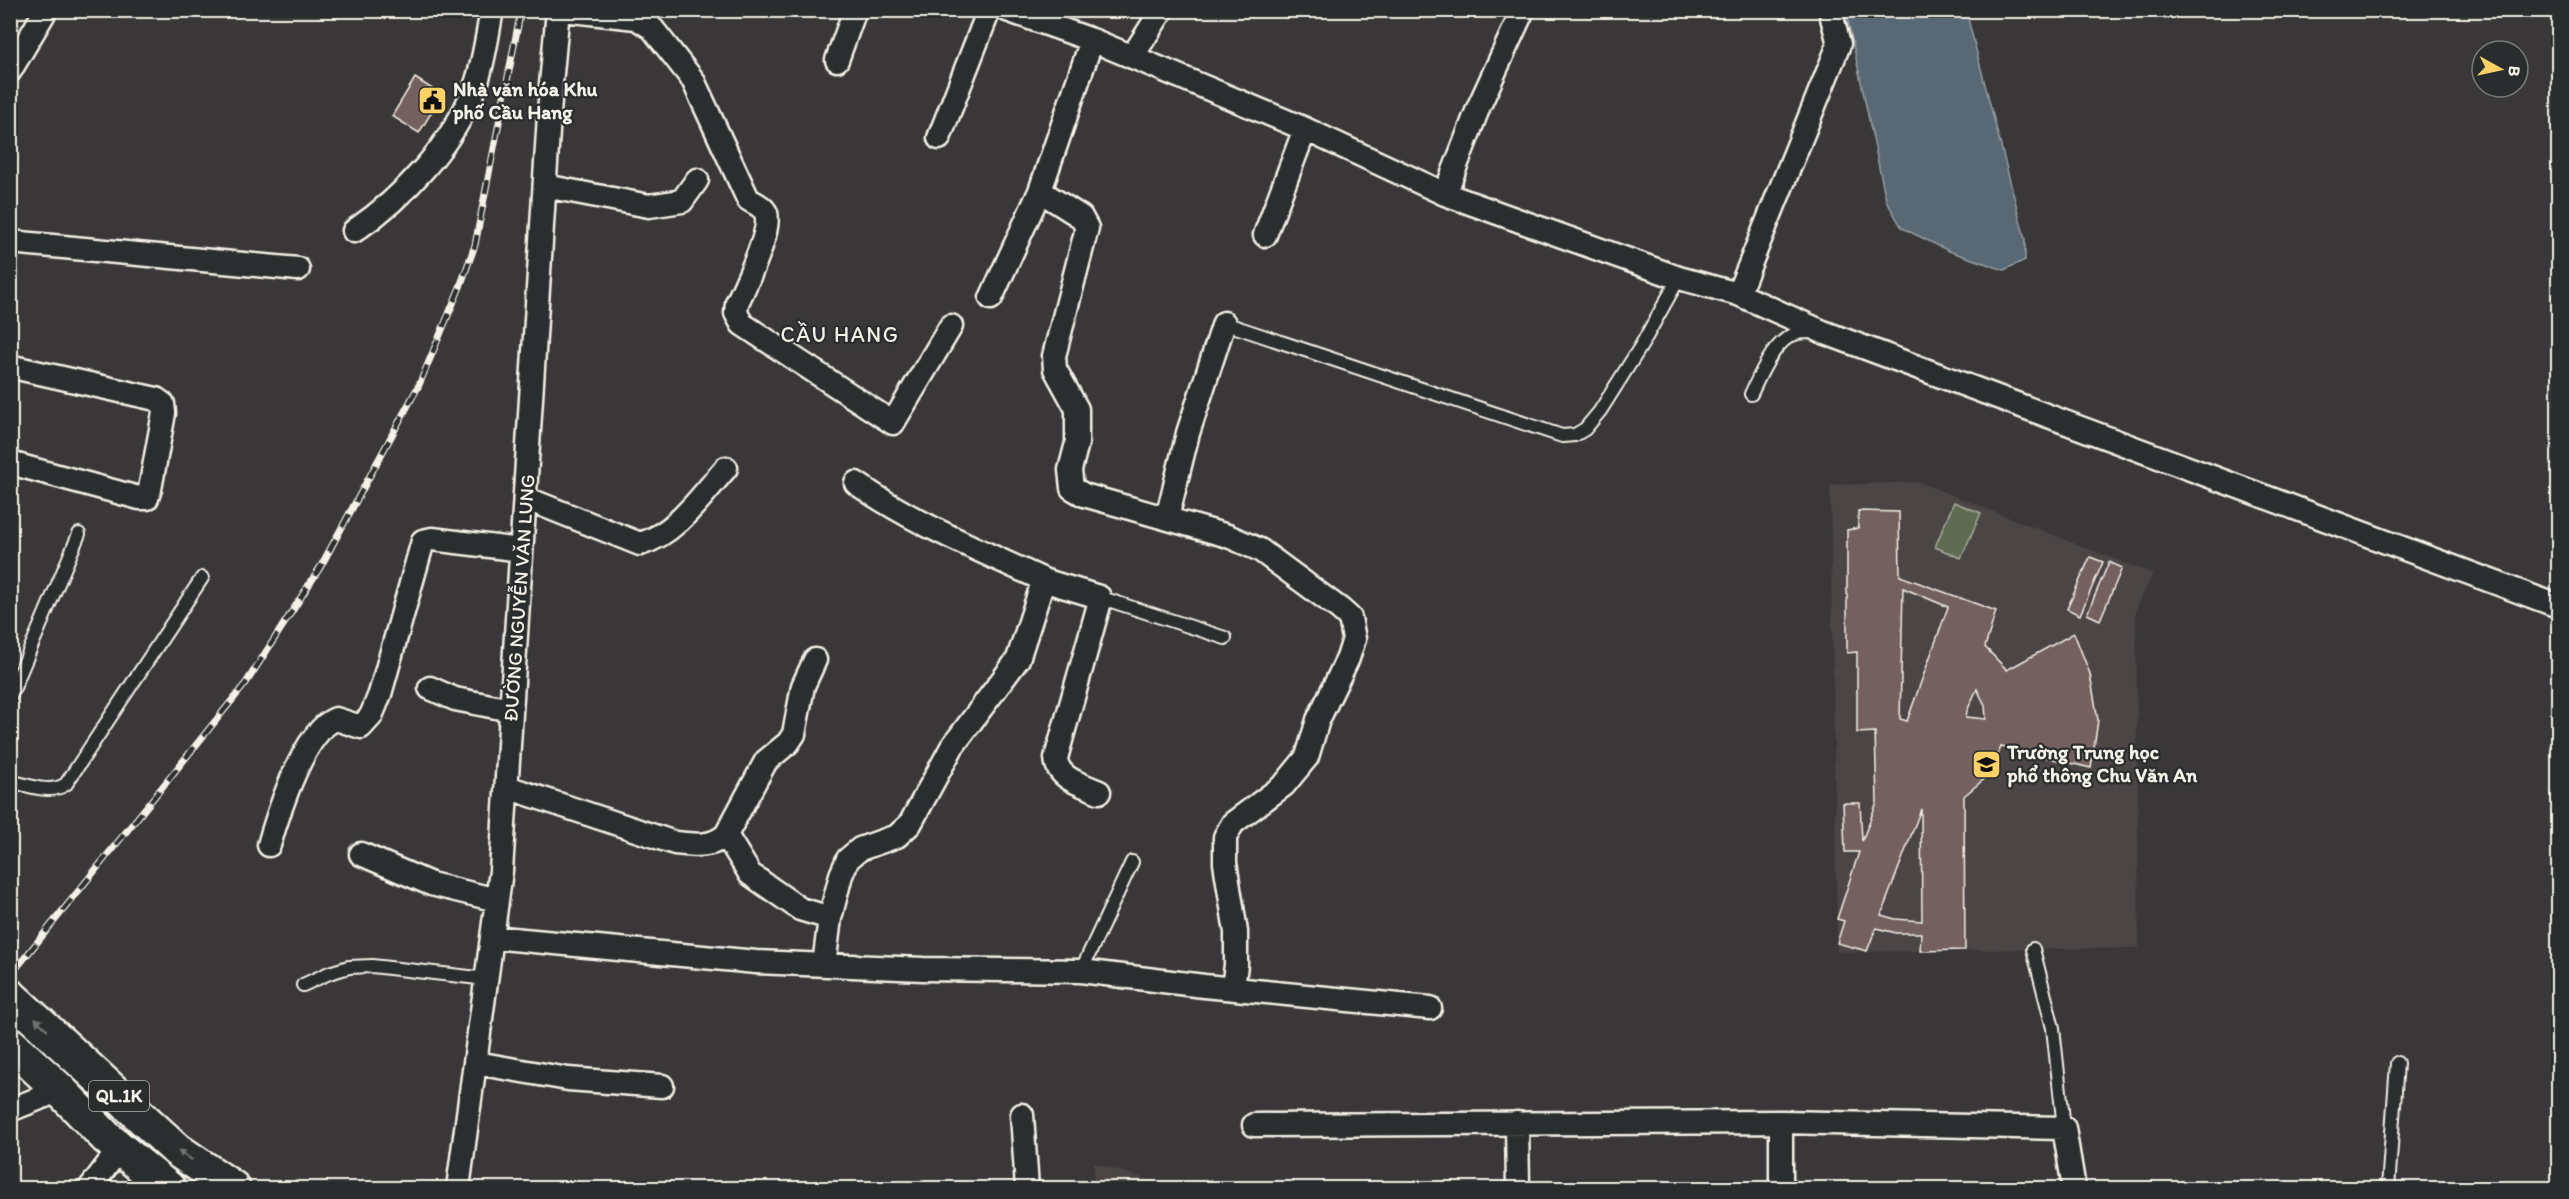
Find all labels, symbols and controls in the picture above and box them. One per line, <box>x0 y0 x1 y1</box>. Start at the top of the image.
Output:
north arrow <box>2470 39 2530 99</box>
text: B <box>2504 65 2524 78</box>
place label: Nhà văn hóa Khu phố Cầu Hang <box>452 77 598 125</box>
public building icon: Nhà văn hóa Khu phố Cầu Hang <box>416 84 448 116</box>
district label: CẦU HANG <box>781 321 899 348</box>
street label: ĐƯỜNG NGUYỄN VĂN LUNG <box>497 473 540 723</box>
place label: Trường Trung học phổ thông Chu Văn An <box>2006 740 2198 788</box>
school or university icon: Trường Trung học phổ thông Chu Văn An <box>1970 748 2002 780</box>
one-way arrow <box>34 1017 48 1031</box>
road number: QL.1K <box>89 1081 149 1111</box>
one-way arrow <box>177 1149 193 1161</box>

